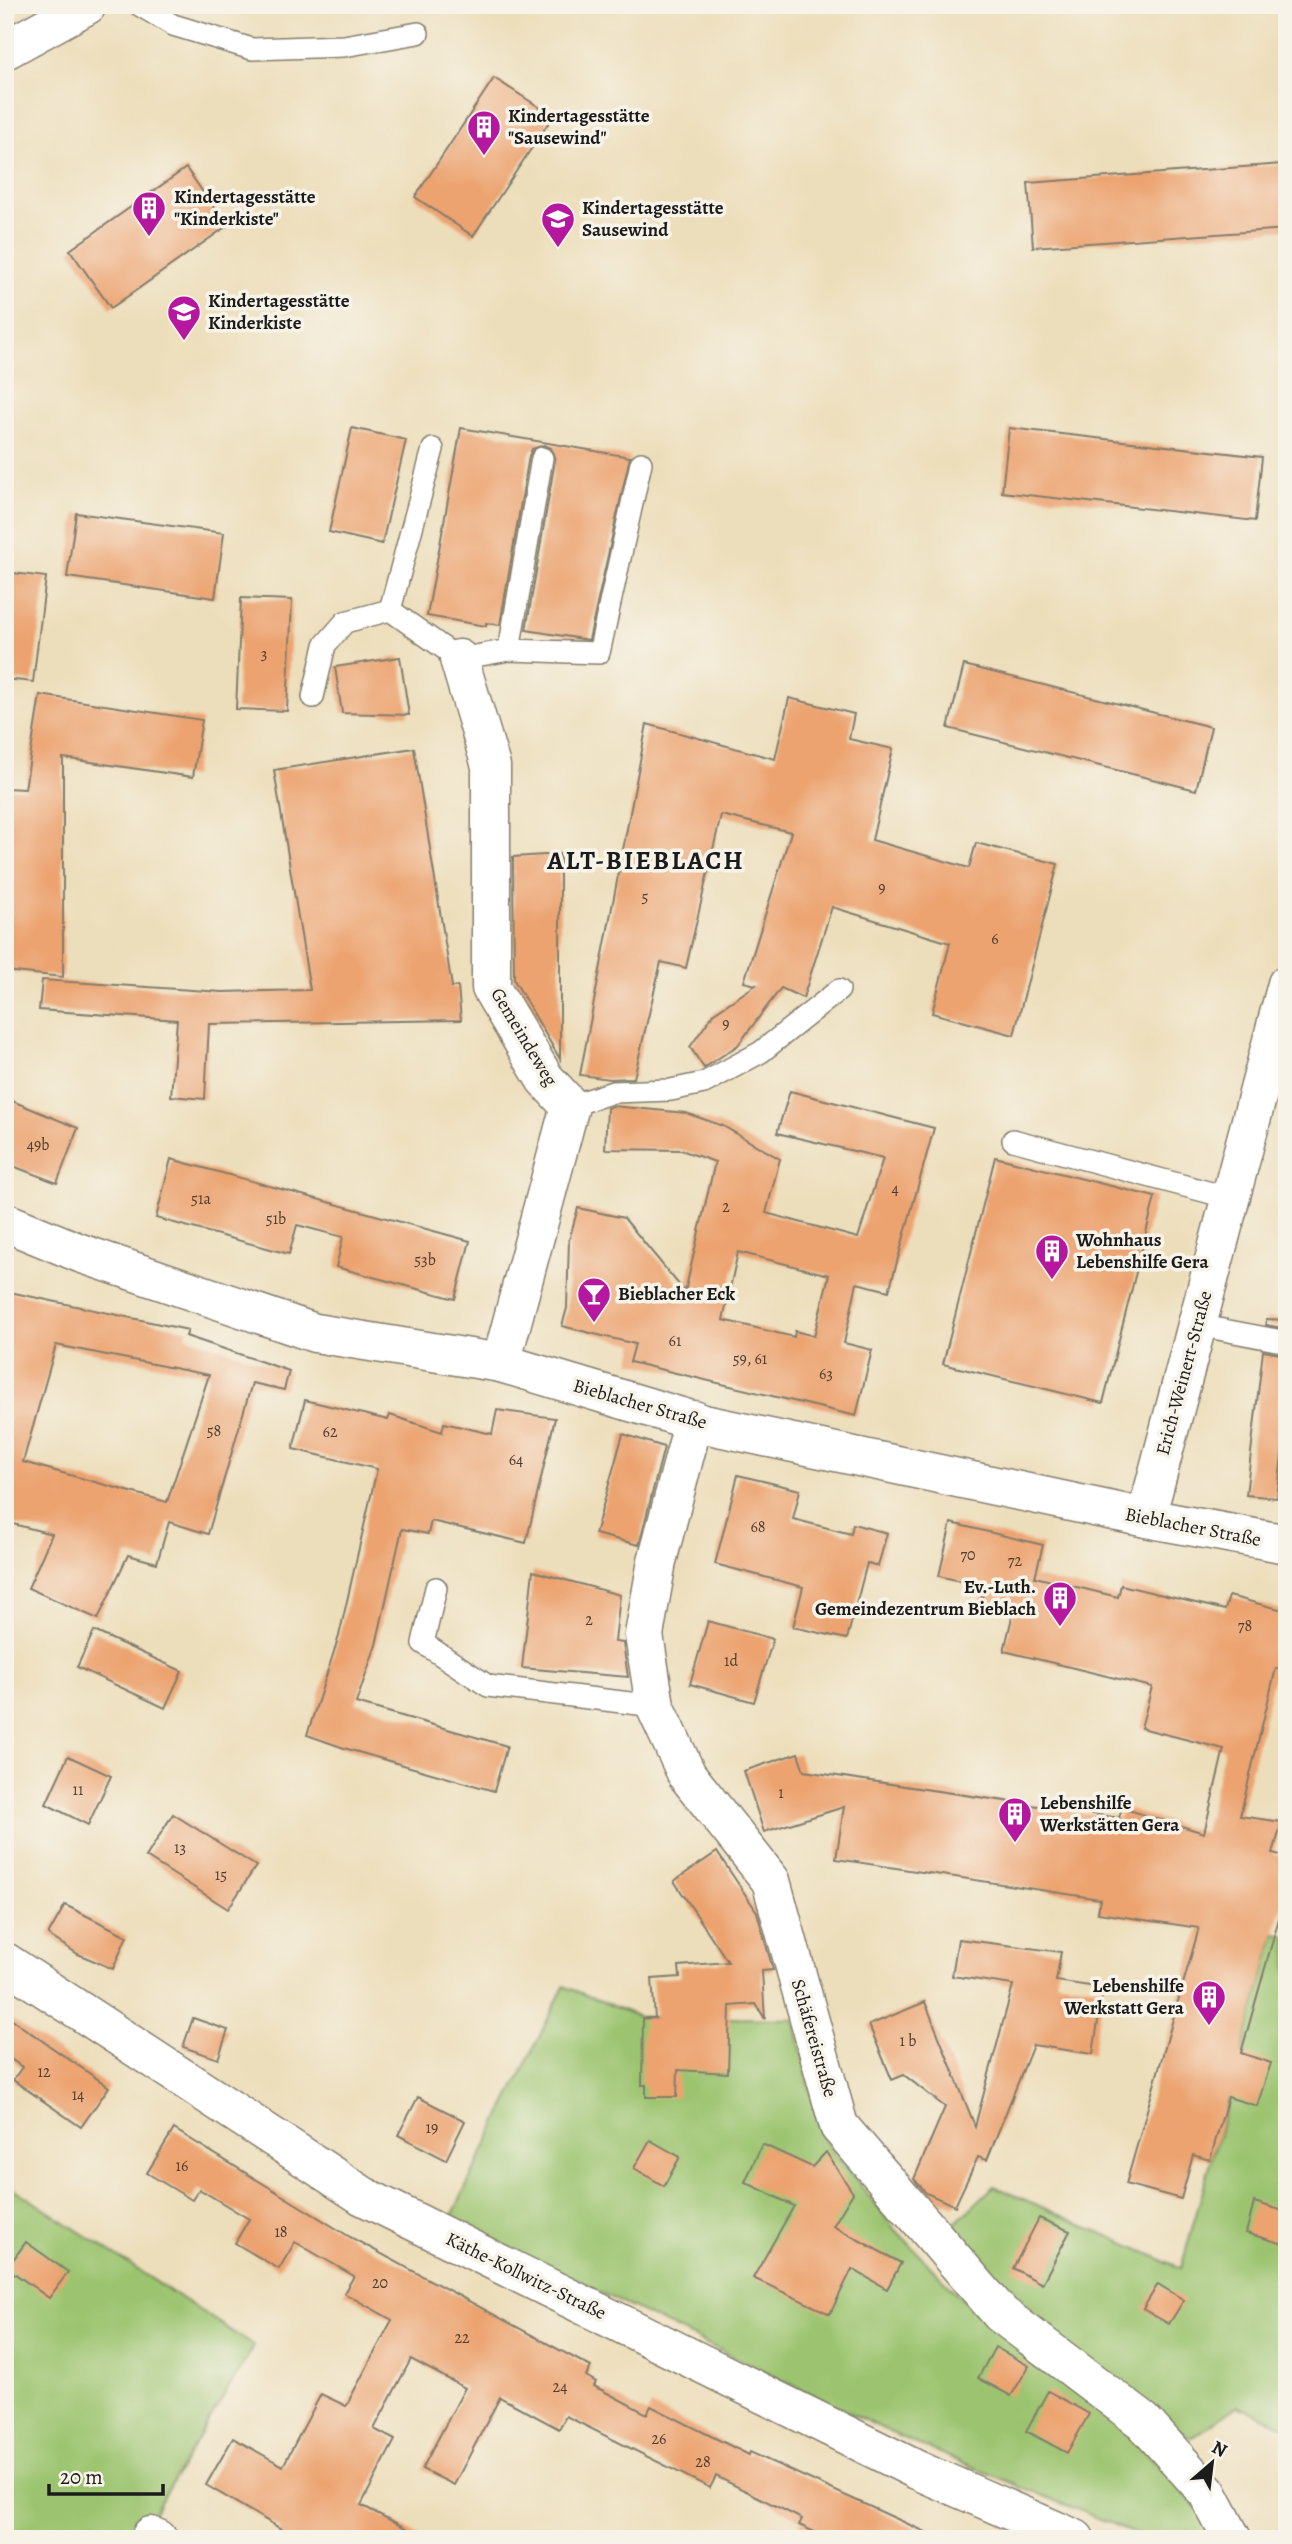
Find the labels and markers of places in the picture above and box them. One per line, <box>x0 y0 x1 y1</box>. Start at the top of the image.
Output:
place label: Kindertagesstätte "Sausewind" <box>508 103 650 151</box>
building icon: Kindertagesstätte "Sausewind" <box>465 108 503 157</box>
place label: Kindertagesstätte "Kinderkiste" <box>174 184 316 232</box>
building icon: Kindertagesstätte "Kinderkiste" <box>130 189 168 238</box>
place label: Kindertagesstätte Sausewind <box>582 195 724 243</box>
school or university icon: Kindertagesstätte Sausewind <box>539 200 577 249</box>
place label: Kindertagesstätte Kinderkiste <box>208 288 350 336</box>
school or university icon: Kindertagesstätte Kinderkiste <box>165 293 203 342</box>
place label: Wohnhaus Lebenshilfe Gera <box>1075 1227 1209 1275</box>
building icon: Wohnhaus Lebenshilfe Gera <box>1033 1232 1071 1281</box>
bar icon: Bieblacher Eck <box>575 1275 613 1324</box>
place label: Bieblacher Eck <box>618 1281 735 1307</box>
place label: Ev.-Luth. Gemeindezentrum Bieblach <box>815 1574 1036 1622</box>
building icon: Ev.-Luth. Gemeindezentrum Bieblach <box>1041 1579 1079 1628</box>
place label: Lebenshilfe Werkstätten Gera <box>1039 1790 1180 1838</box>
building icon: Lebenshilfe Werkstätten Gera <box>996 1795 1034 1844</box>
place label: Lebenshilfe Werkstatt Gera <box>1063 1973 1185 2021</box>
building icon: Lebenshilfe Werkstatt Gera <box>1190 1978 1228 2027</box>

